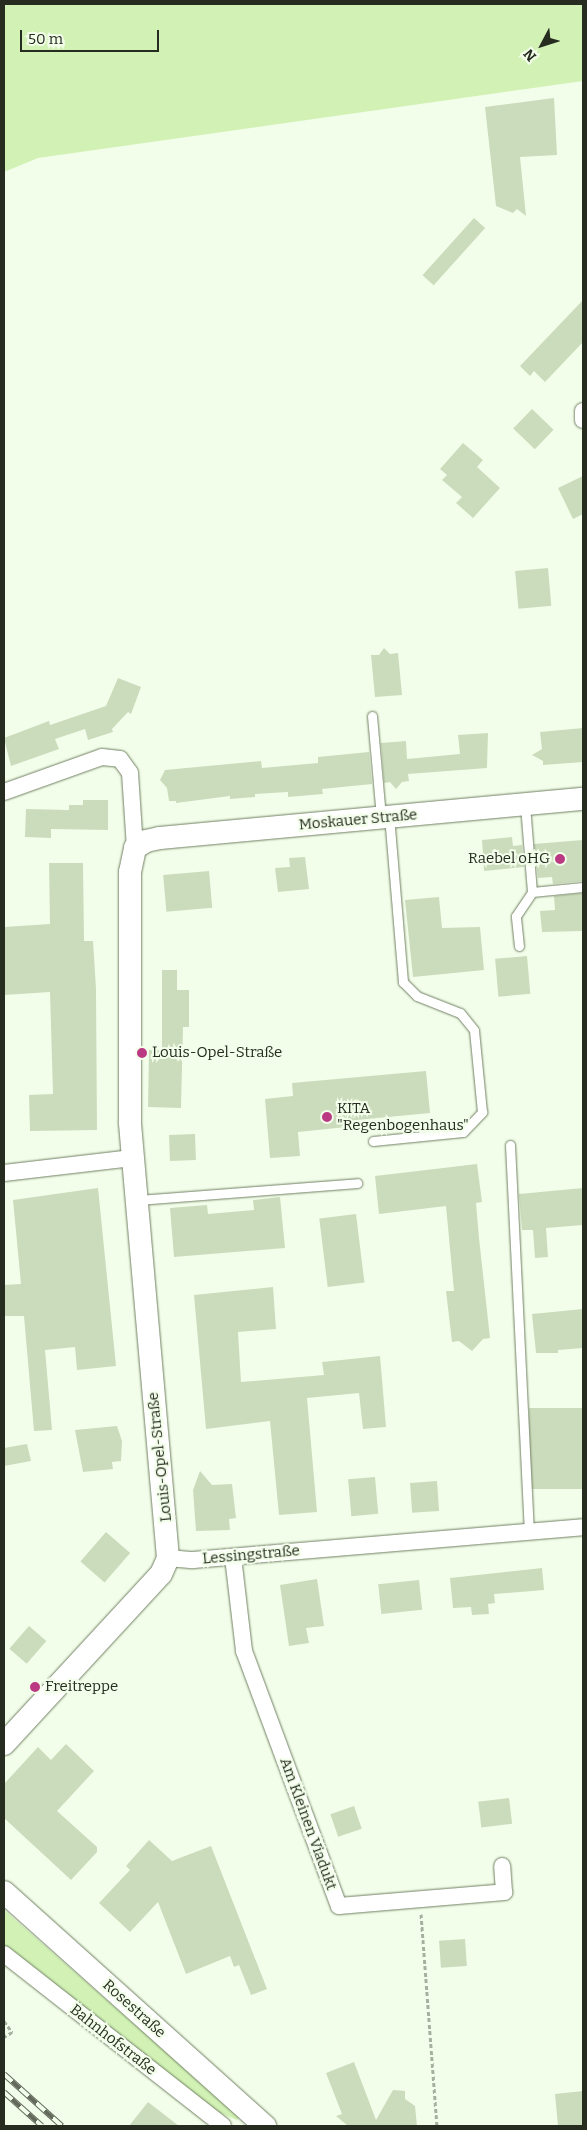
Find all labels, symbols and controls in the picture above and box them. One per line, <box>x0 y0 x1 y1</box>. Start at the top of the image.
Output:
scale bar <box>22 20 161 52</box>
north arrow <box>517 20 567 70</box>
text: 50 m <box>28 30 63 48</box>
text: N <box>520 45 540 65</box>
street label: Moskauer Straße <box>298 806 418 834</box>
place label: Raebel oHG <box>468 850 550 868</box>
marker: Raebel oHG <box>554 853 566 865</box>
place label: Louis-Opel-Straße <box>152 1044 282 1062</box>
marker: Louis-Opel-Straße <box>136 1047 148 1059</box>
place label: KITA "Regenbogenhaus" <box>337 1099 469 1134</box>
marker: KITA "Regenbogenhaus" <box>321 1111 333 1123</box>
street label: Louis-Opel-Straße <box>144 1391 176 1523</box>
street label: Lessingstraße <box>202 1542 300 1568</box>
place label: Freitreppe <box>45 1678 118 1696</box>
marker: Freitreppe <box>29 1681 41 1693</box>
street label: Am Kleinen Viadukt <box>276 1755 340 1893</box>
street label: Rosestraße <box>99 1976 169 2042</box>
street label: Bahnhofstraße <box>66 2001 160 2079</box>

